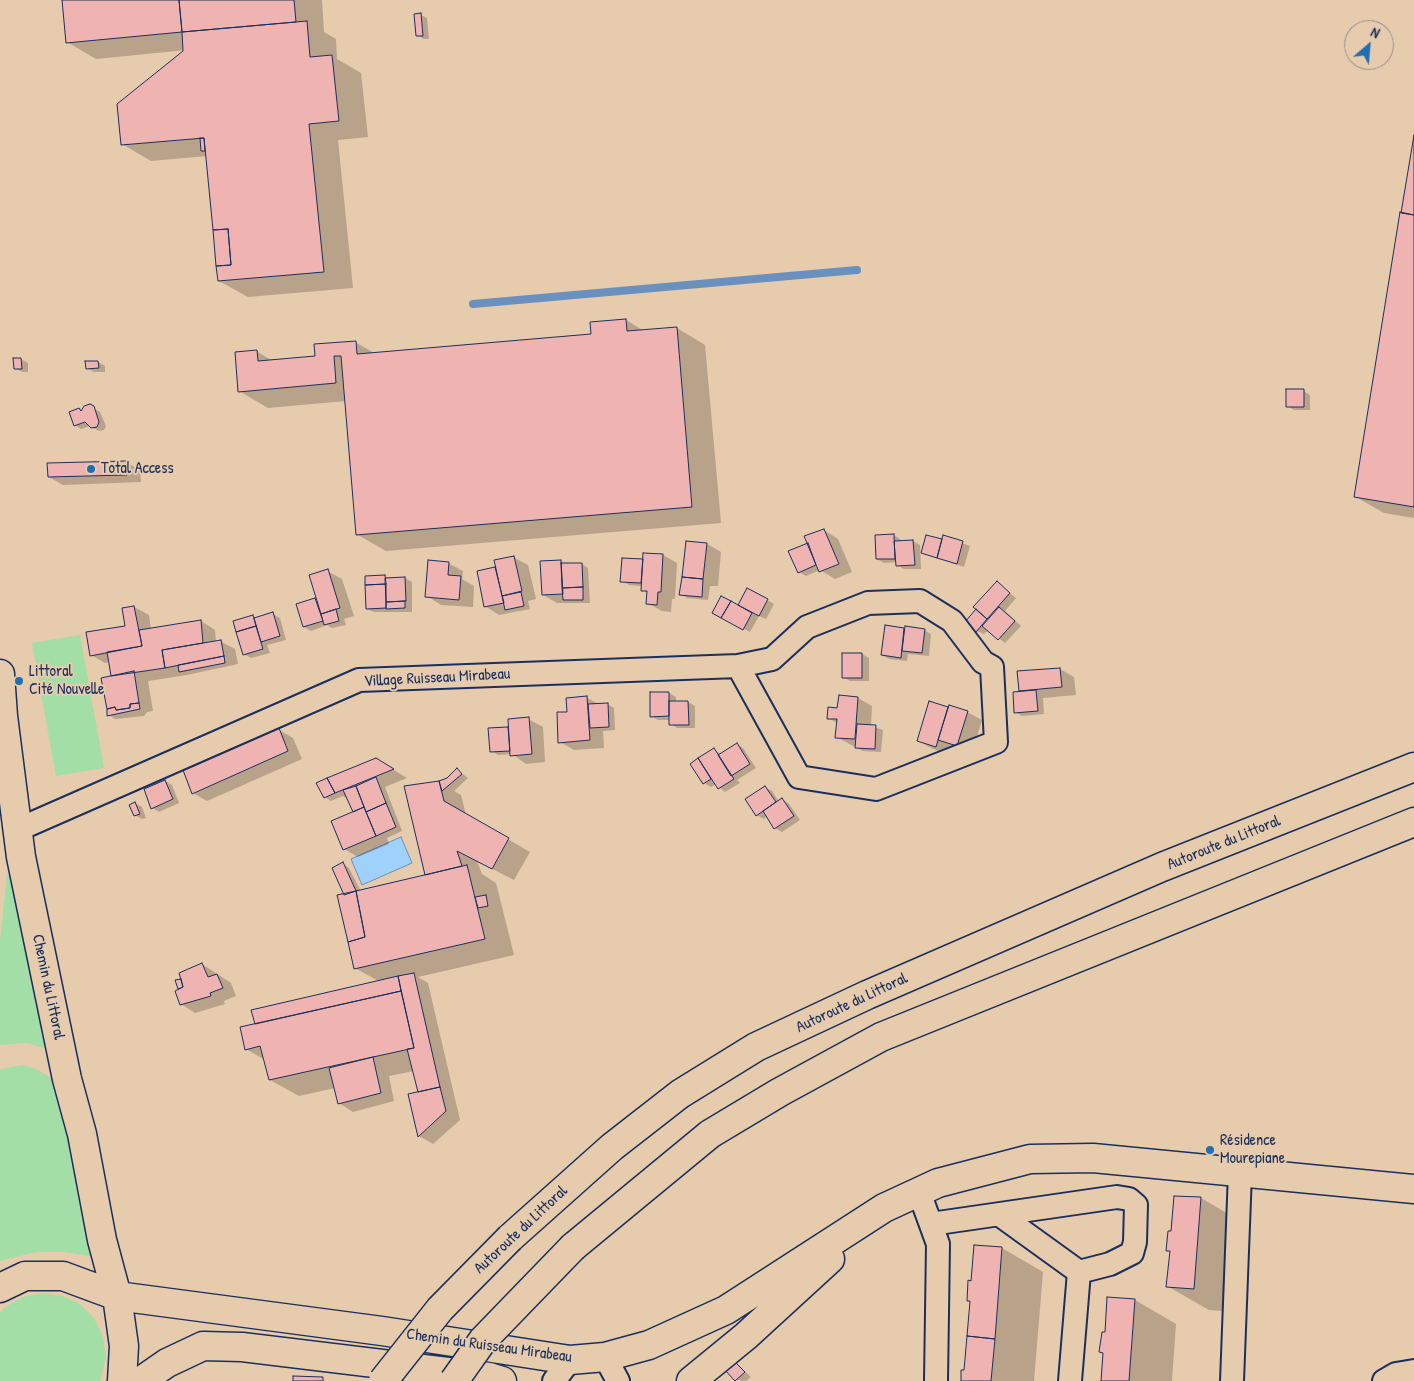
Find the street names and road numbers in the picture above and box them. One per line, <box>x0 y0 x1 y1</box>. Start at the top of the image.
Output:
street label: Village Ruisseau Mirabeau <box>363 665 511 691</box>
street label: Autoroute du Littoral <box>1164 811 1284 875</box>
street label: Chemin du Littoral <box>27 933 69 1041</box>
street label: Autoroute du Littoral <box>793 969 911 1037</box>
street label: Autoroute du Littoral <box>470 1182 572 1278</box>
street label: Chemin du Ruisseau Mirabeau <box>405 1325 573 1367</box>

